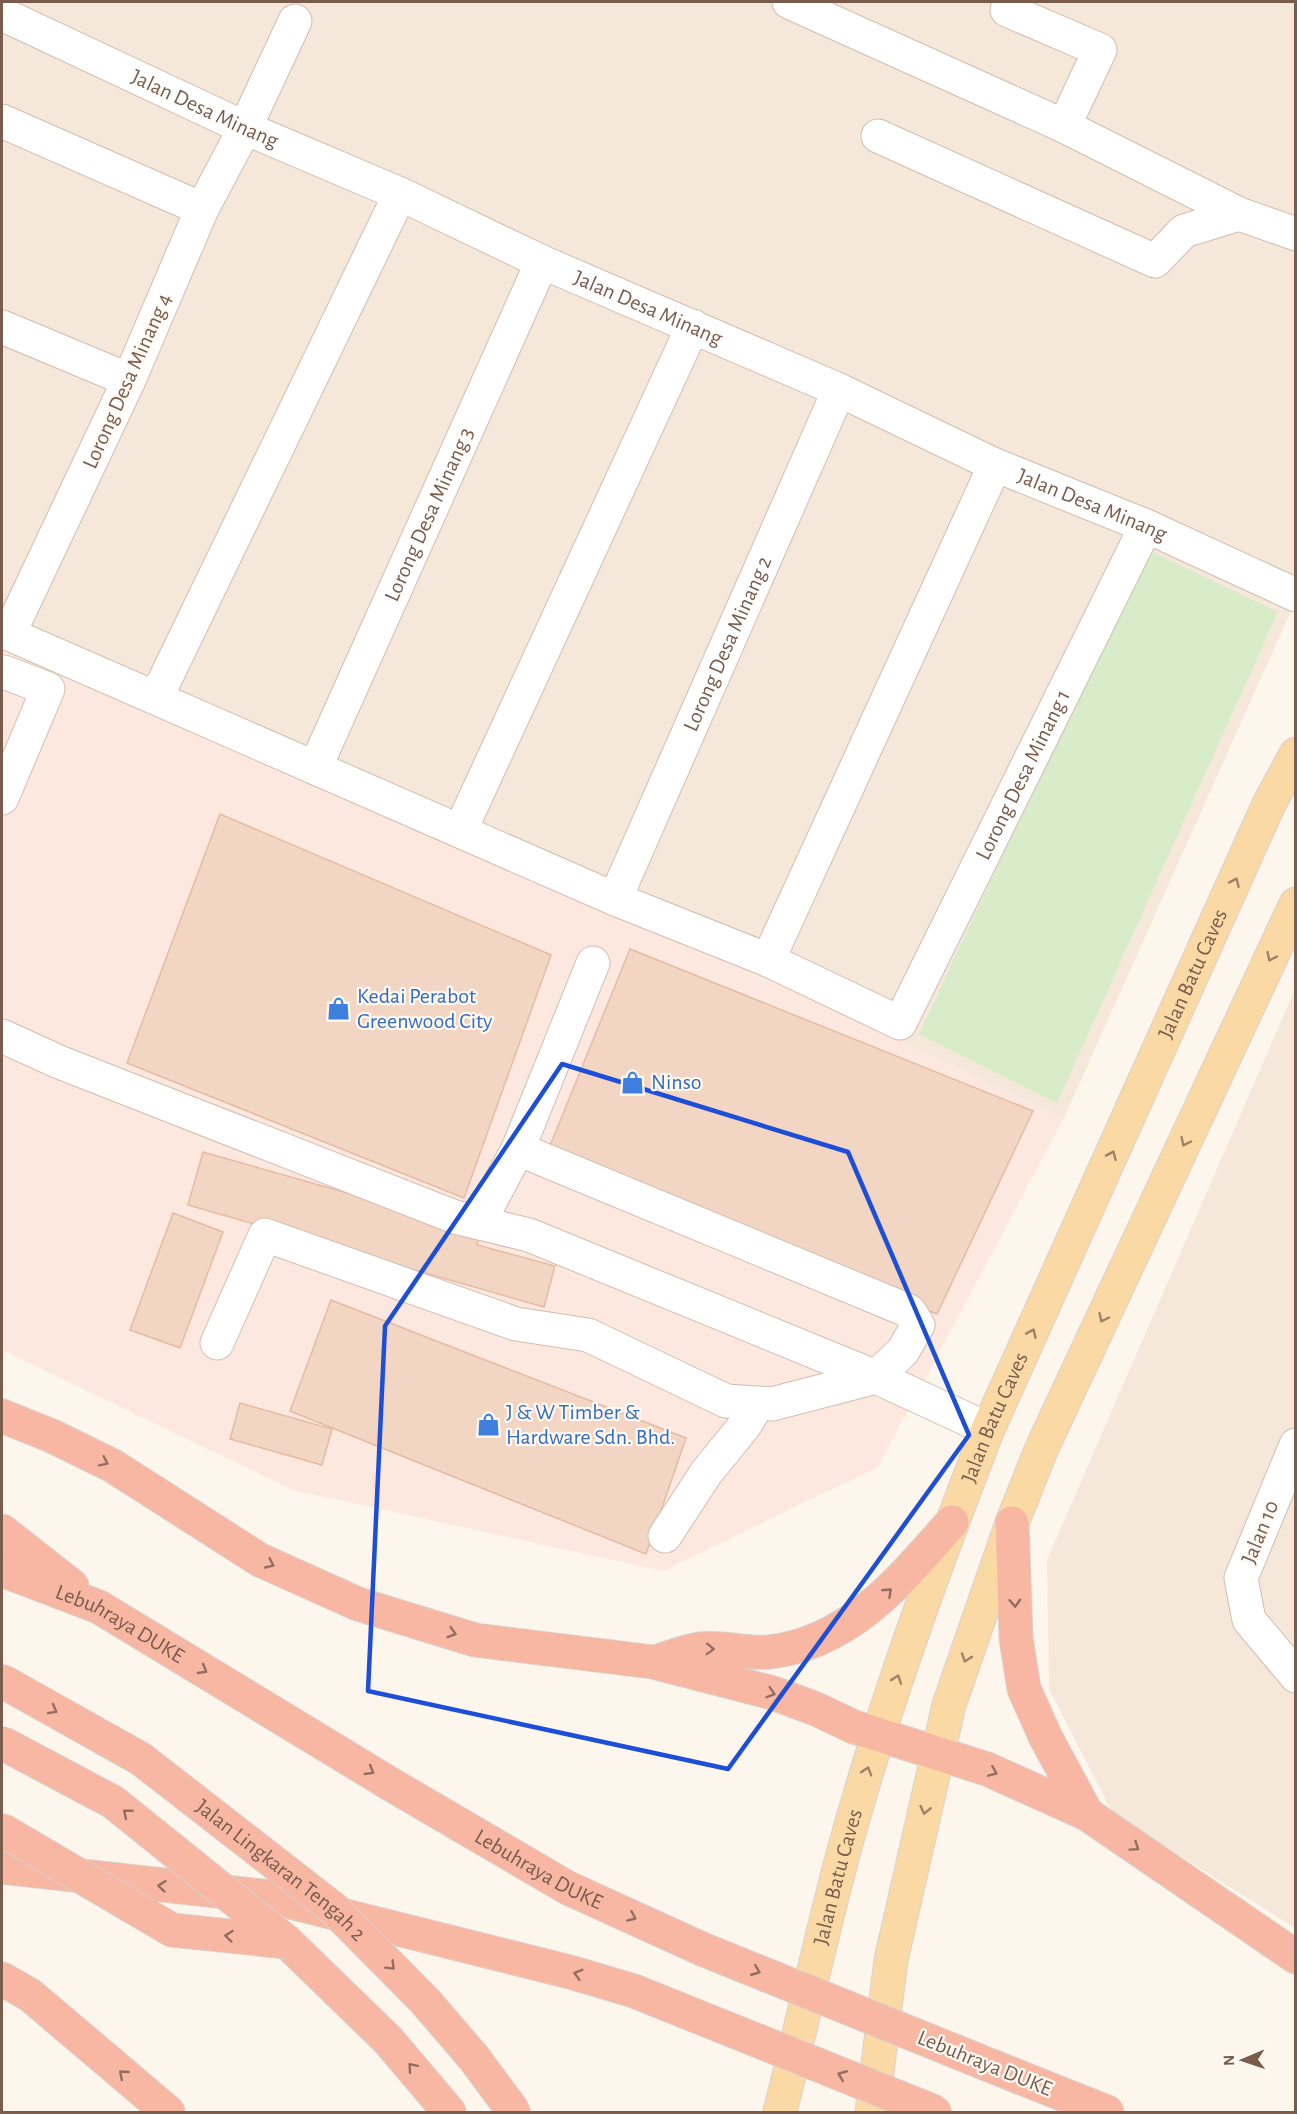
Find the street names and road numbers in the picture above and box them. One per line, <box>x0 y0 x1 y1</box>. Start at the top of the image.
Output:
street label: Jalan Desa Minang <box>128 65 282 152</box>
street label: Jalan Desa Minang <box>571 266 726 350</box>
street label: Lorong Desa Minang 4 <box>78 290 176 472</box>
street label: Lorong Desa Minang 3 <box>380 424 477 605</box>
street label: Jalan Desa Minang <box>1015 464 1171 545</box>
street label: Lorong Desa Minang 2 <box>679 553 775 735</box>
street label: Lorong Desa Minang 1 <box>972 686 1074 863</box>
street label: Jalan Batu Caves <box>1154 906 1231 1042</box>
street label: Jalan Batu Caves <box>957 1349 1032 1486</box>
street label: Jalan 10 <box>1237 1497 1283 1567</box>
street label: Lebuhraya DUKE <box>53 1581 189 1667</box>
street label: Jalan Lingkaran Tengah 2 <box>192 1795 370 1945</box>
street label: Jalan Batu Caves <box>809 1807 866 1947</box>
street label: Lebuhraya DUKE <box>471 1825 607 1913</box>
street label: Lebuhraya DUKE <box>915 2026 1056 2100</box>

